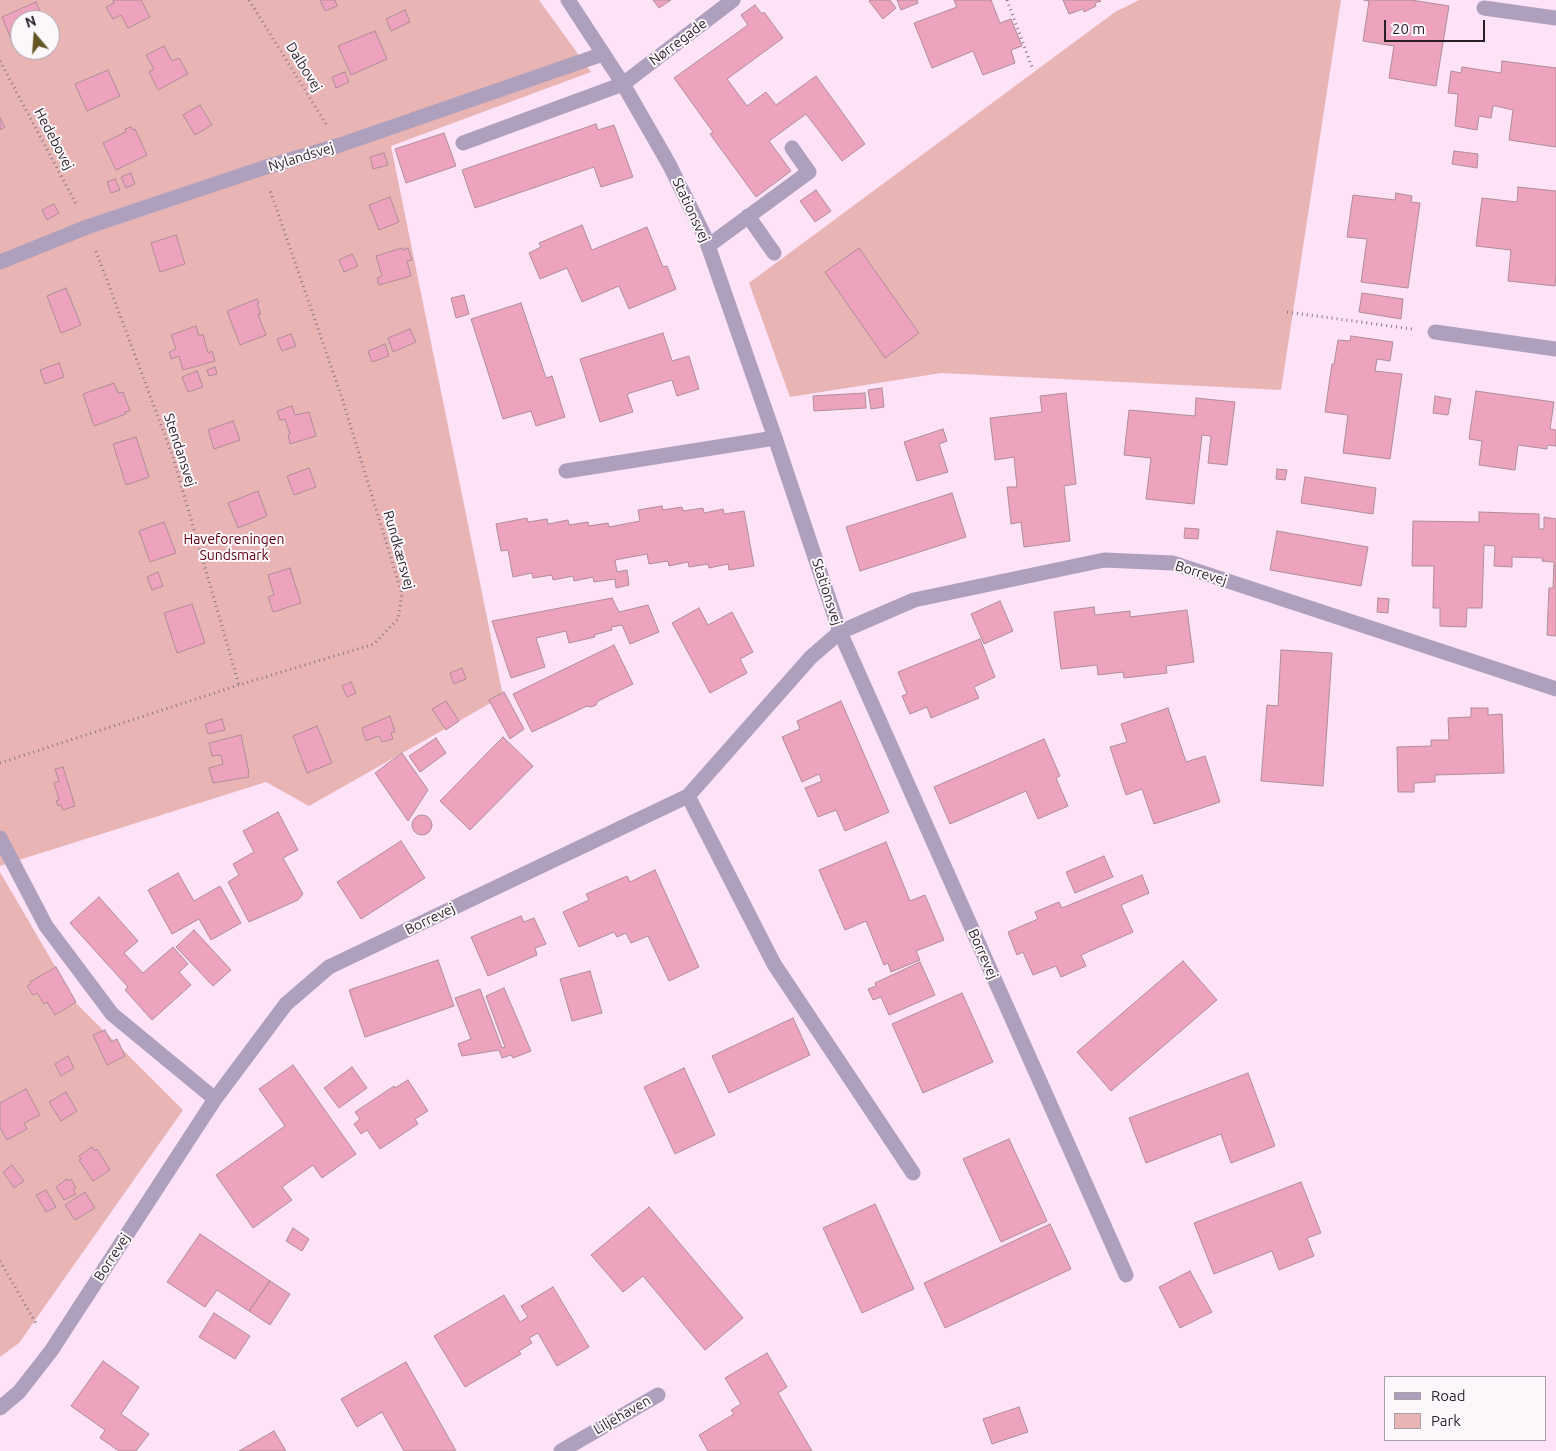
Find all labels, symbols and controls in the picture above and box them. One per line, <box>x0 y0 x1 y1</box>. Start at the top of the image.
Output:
north arrow <box>10 10 60 60</box>
scale bar <box>1386 10 1487 42</box>
text: N <box>23 12 38 31</box>
street label: Nørregade <box>646 15 710 69</box>
text: 20 m <box>1392 20 1425 37</box>
street label: Dalbovej <box>282 39 326 95</box>
street label: Hedebovej <box>31 105 77 173</box>
street label: Nylandsvej <box>266 139 336 175</box>
street label: Stationsvej <box>669 175 713 245</box>
street label: Stendansvej <box>160 411 200 489</box>
street label: Rundkærsvej <box>380 509 418 591</box>
park label: Haveforeningen Sundsmark <box>183 531 285 564</box>
street label: Stationsvej <box>808 557 846 627</box>
street label: Borrevej <box>1173 557 1229 589</box>
street label: Borrevej <box>402 900 458 938</box>
street label: Borrevej <box>964 926 1002 982</box>
street label: Borrevej <box>90 1230 134 1284</box>
legend <box>1384 1376 1546 1441</box>
text: Road <box>1431 1387 1466 1404</box>
street label: Liljehaven <box>591 1392 653 1438</box>
text: Park <box>1431 1412 1461 1429</box>

